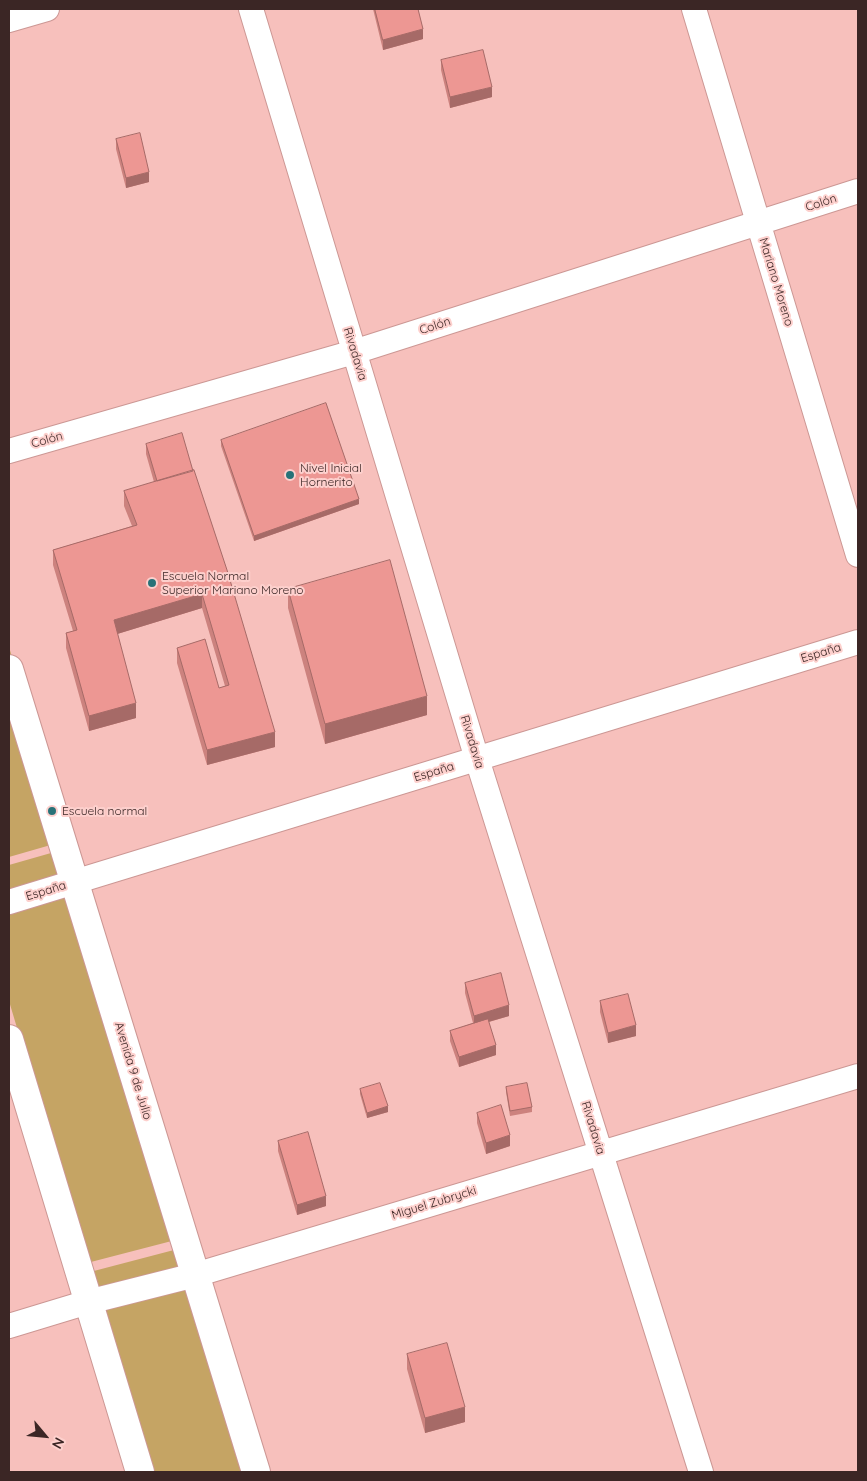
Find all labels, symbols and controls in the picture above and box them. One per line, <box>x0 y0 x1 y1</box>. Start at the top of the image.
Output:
street label: Colón <box>804 191 838 215</box>
street label: Mariano Moreno <box>756 236 796 328</box>
street label: Colón <box>418 314 452 338</box>
street label: Rivadavia <box>340 326 370 382</box>
street label: Colón <box>30 429 64 451</box>
place label: Nivel Inicial Hornerito <box>300 461 362 489</box>
marker: Nivel Inicial Hornerito <box>284 469 296 481</box>
place label: Escuela Normal Superior Mariano Moreno <box>162 569 304 597</box>
marker: Escuela Normal Superior Mariano Moreno <box>146 577 158 589</box>
street label: España <box>799 640 843 666</box>
street label: Rivadavia <box>457 714 487 770</box>
street label: España <box>412 759 456 785</box>
place label: Escuela normal <box>62 804 147 818</box>
marker: Escuela normal <box>46 805 58 817</box>
street label: España <box>24 878 68 904</box>
street label: Avenida 9 de Julio <box>111 1020 155 1122</box>
street label: Rivadavia <box>578 1100 608 1156</box>
street label: Miguel Zubrycki <box>390 1183 478 1223</box>
north arrow <box>20 1411 70 1461</box>
text: N <box>48 1434 69 1452</box>

